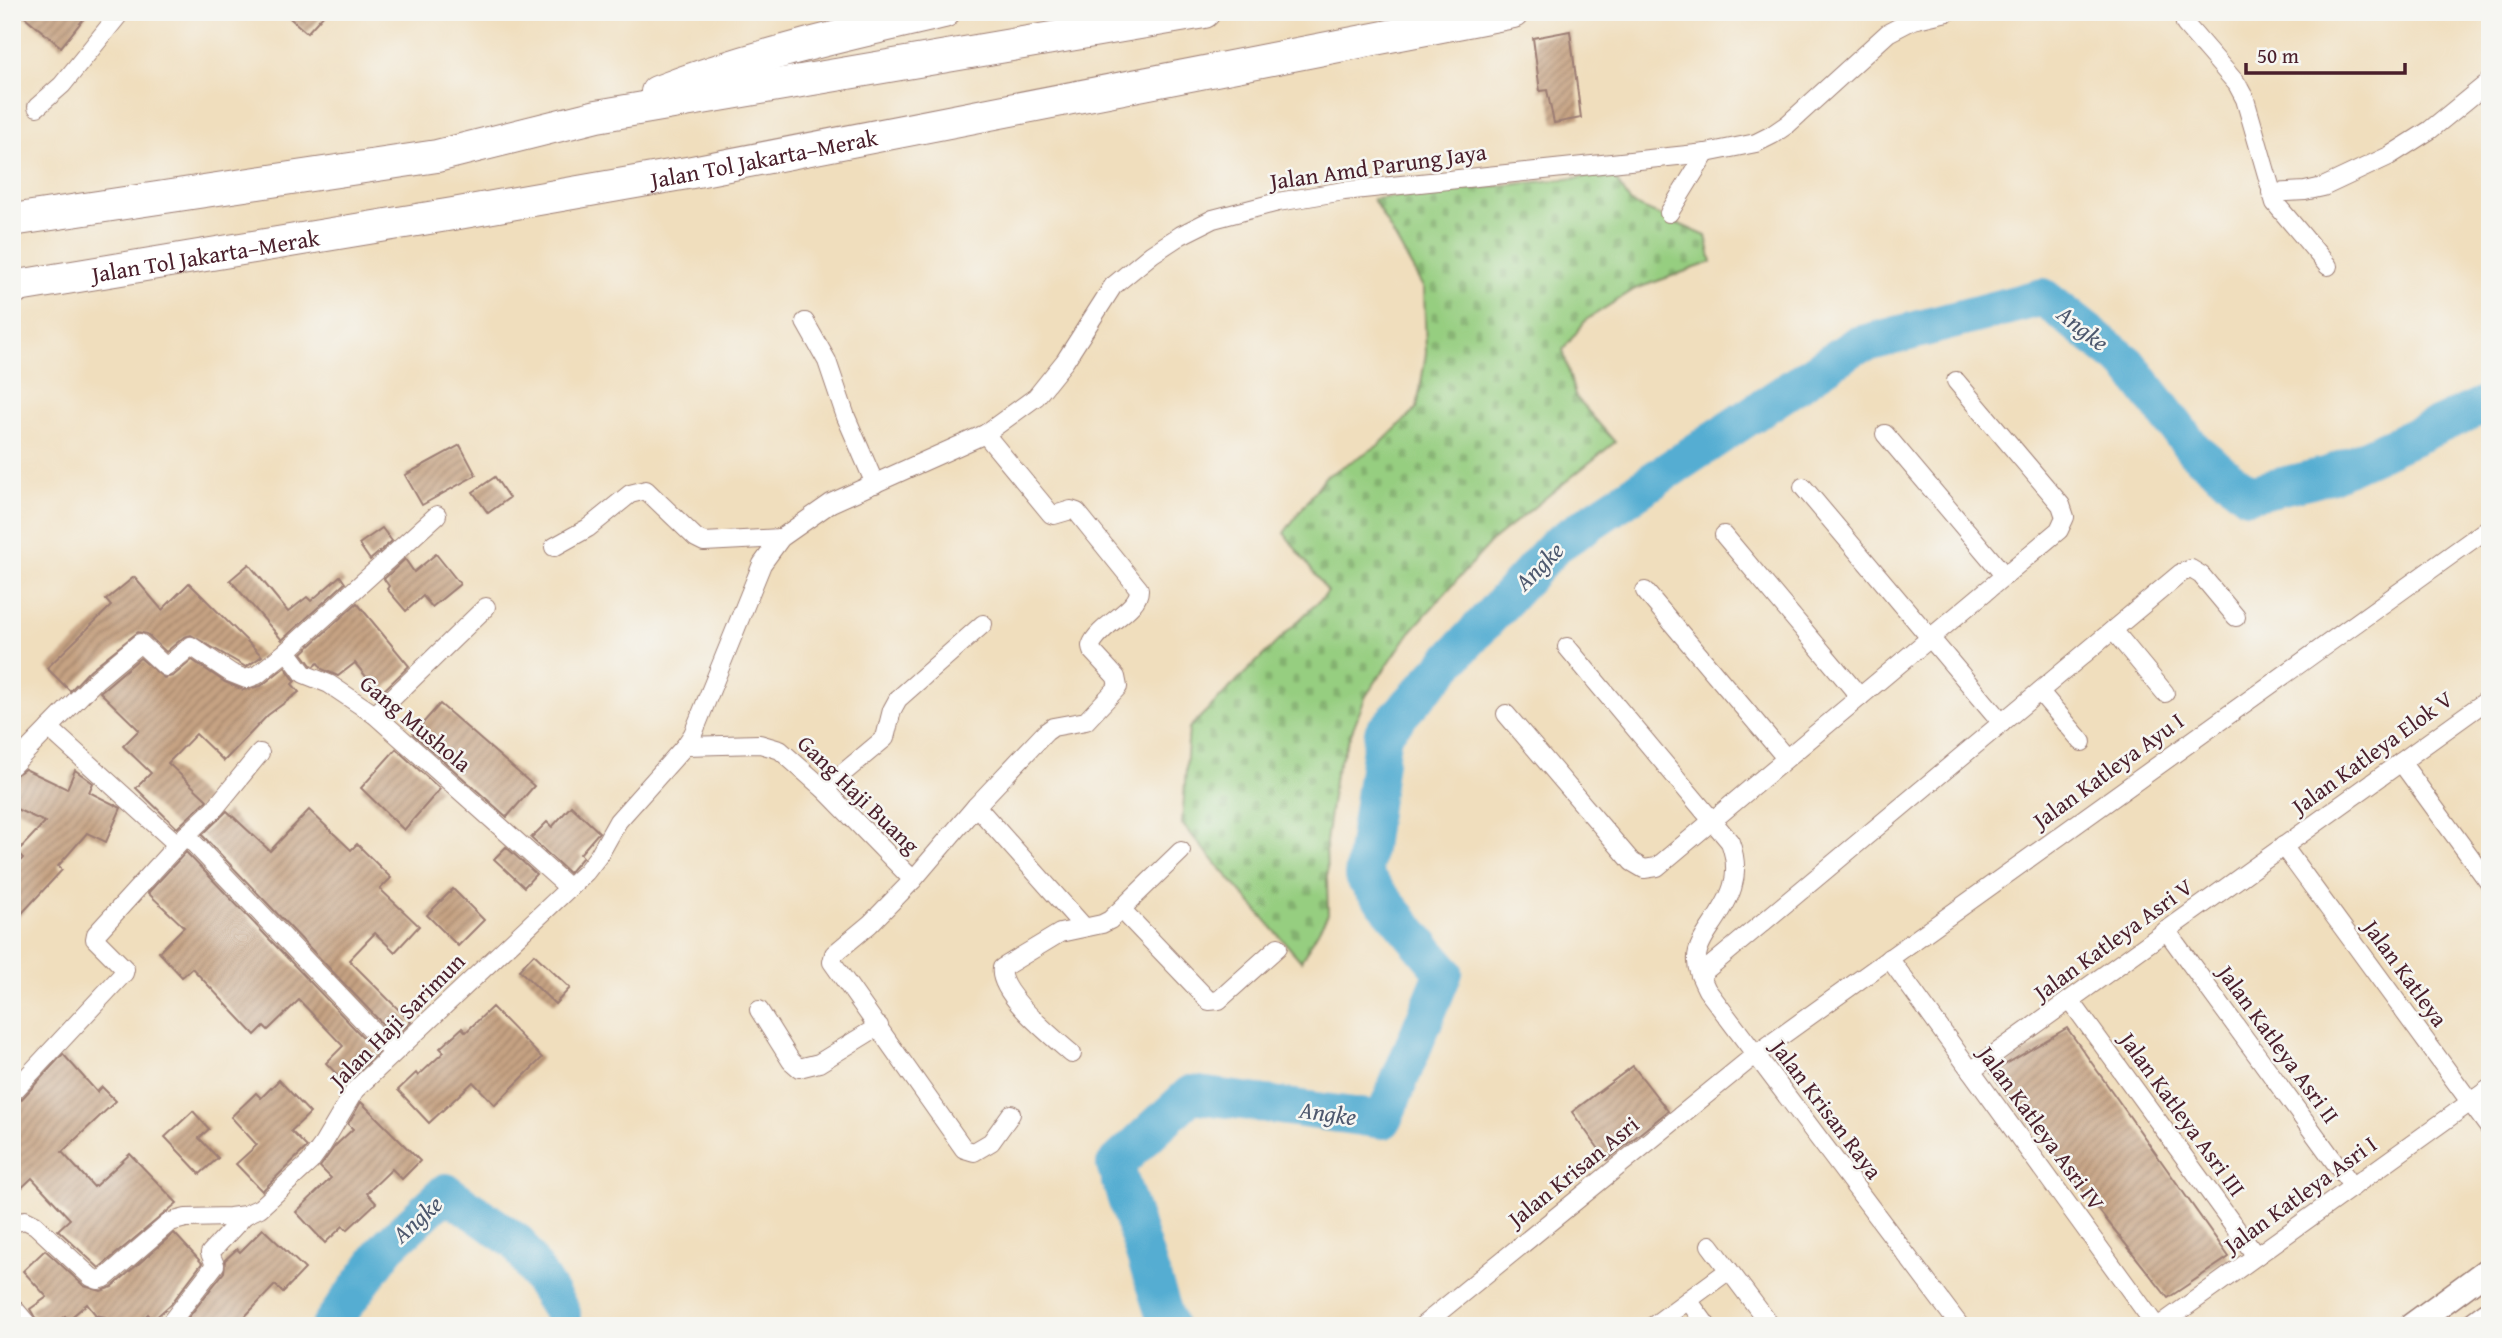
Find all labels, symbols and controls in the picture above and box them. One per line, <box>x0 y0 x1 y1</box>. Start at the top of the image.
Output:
scale bar <box>2246 32 2406 76</box>
text: 50 m <box>2257 40 2299 71</box>
street label: Jalan Tol Jakarta–Merak <box>645 120 880 196</box>
street label: Jalan Amd Parung Jaya <box>1265 134 1488 198</box>
street label: Jalan Tol Jakarta–Merak <box>86 220 322 291</box>
water label: Angke <box>2049 296 2117 360</box>
water label: Angke <box>1506 533 1572 599</box>
street label: Gang Mushola <box>353 667 479 780</box>
street label: Jalan Katleya Elok V <box>2282 682 2459 824</box>
street label: Jalan Katleya Ayu I <box>2023 704 2190 838</box>
street label: Gang Haji Buang <box>791 727 928 861</box>
street label: Jalan Katleya Asri V <box>2024 870 2199 1010</box>
street label: Jalan Katleya <box>2354 910 2456 1033</box>
street label: Jalan Haji Sarimun <box>320 945 472 1097</box>
street label: Jalan Katleya Asri II <box>2208 956 2348 1130</box>
street label: Jalan Katleya Asri III <box>2110 1023 2254 1203</box>
street label: Jalan Krisan Raya <box>1762 1030 1891 1186</box>
street label: Jalan Katleya Asri IV <box>1969 1036 2113 1217</box>
water label: Angke <box>1296 1092 1359 1134</box>
street label: Jalan Krisan Asri <box>1498 1108 1646 1236</box>
street label: Jalan Katleya Asri I <box>2214 1127 2383 1262</box>
water label: Angke <box>383 1187 450 1252</box>

